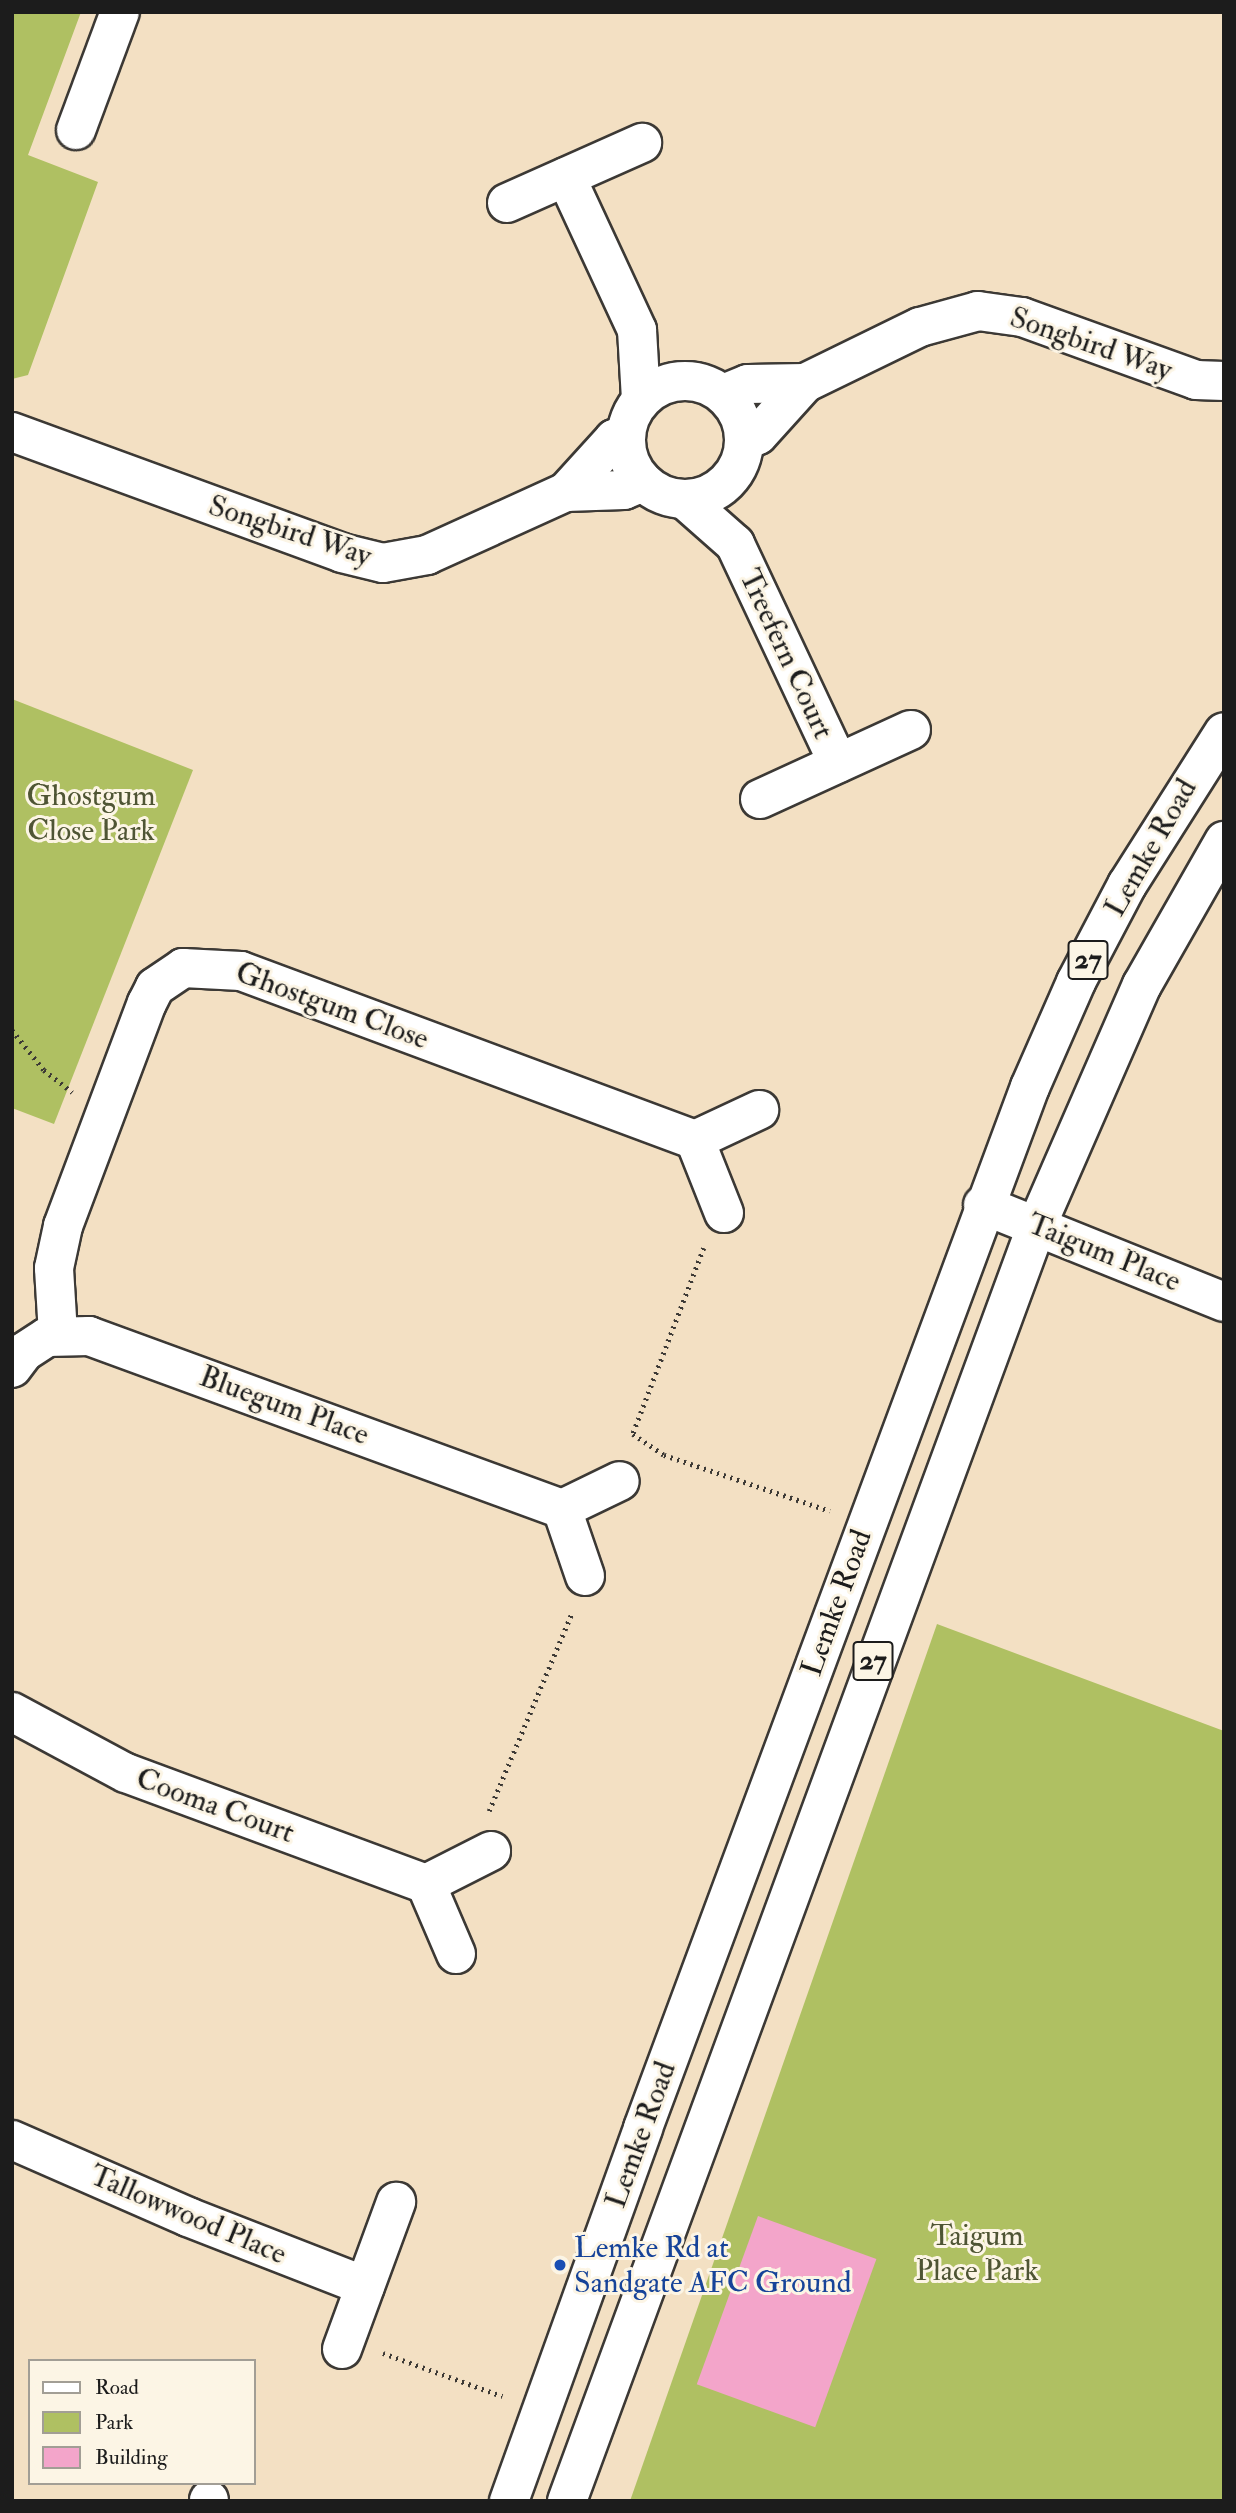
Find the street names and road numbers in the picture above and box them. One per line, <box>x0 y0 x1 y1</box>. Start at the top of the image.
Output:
street label: Songbird Way <box>1005 299 1177 389</box>
street label: Songbird Way <box>204 488 376 574</box>
street label: Treefern Court <box>731 563 841 745</box>
street label: Lemke Road <box>1097 773 1205 923</box>
road number: 27 <box>1067 936 1109 984</box>
street label: Ghostgum Close <box>231 954 433 1058</box>
street label: Taigum Place <box>1022 1206 1186 1300</box>
street label: Bluegum Place <box>194 1359 374 1453</box>
street label: Lemke Road <box>794 1525 880 1681</box>
road number: 27 <box>852 1636 894 1686</box>
street label: Cooma Court <box>131 1761 299 1851</box>
street label: Lemke Road <box>598 2057 684 2213</box>
street label: Tallowwood Place <box>84 2157 292 2273</box>

